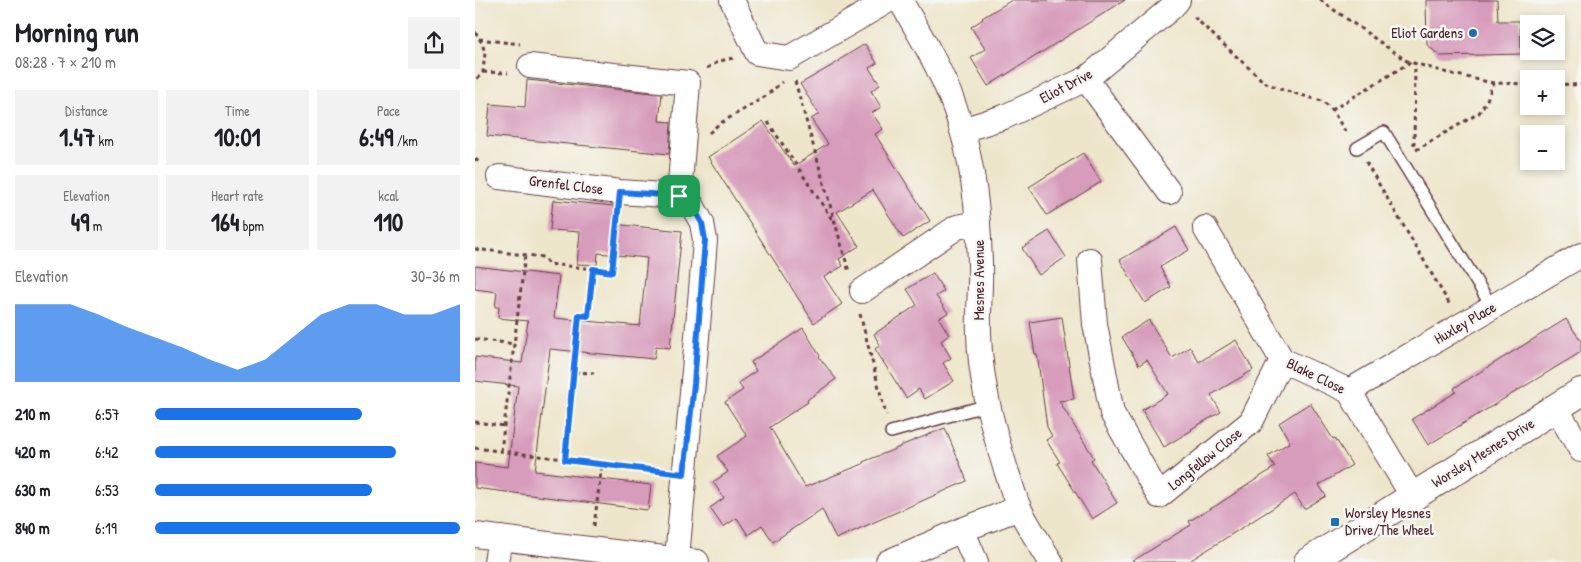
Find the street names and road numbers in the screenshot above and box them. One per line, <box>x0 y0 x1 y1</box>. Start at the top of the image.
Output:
street label: Eliot Drive <box>1036 63 1096 108</box>
street label: Grenfel Close <box>528 170 604 199</box>
street label: Mesnes Avenue <box>968 240 989 320</box>
street label: Huxley Place <box>1430 296 1500 349</box>
street label: Blake Close <box>1283 352 1349 399</box>
street label: Worsley Mesnes Drive <box>1427 413 1538 493</box>
street label: Longfellow Close <box>1163 422 1246 495</box>

